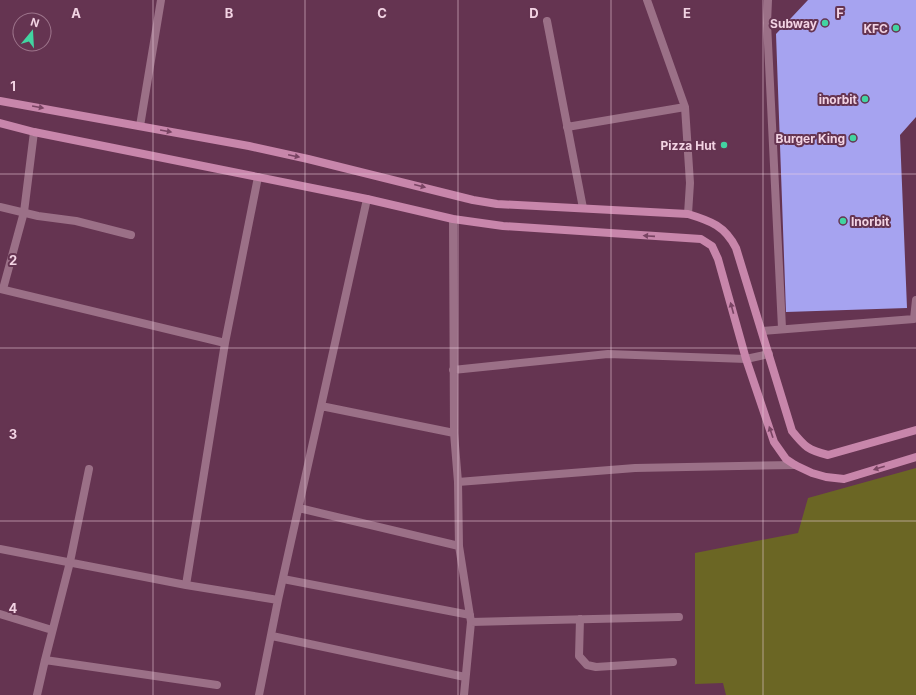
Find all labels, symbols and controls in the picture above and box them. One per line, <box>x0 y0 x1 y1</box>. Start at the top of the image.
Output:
text: A <box>71 5 81 21</box>
text: B <box>225 5 234 21</box>
text: C <box>377 5 387 21</box>
text: D <box>529 5 539 21</box>
text: E <box>683 5 691 21</box>
text: F <box>836 5 844 21</box>
north arrow <box>12 12 52 52</box>
text: N <box>29 15 41 30</box>
place label: Subway <box>770 16 818 31</box>
marker: Subway <box>820 18 830 28</box>
place label: KFC <box>863 21 888 36</box>
marker: KFC <box>891 23 901 33</box>
text: 1 <box>10 78 16 94</box>
place label: inorbit <box>819 92 858 107</box>
marker: inorbit <box>860 94 870 104</box>
one-way arrow <box>32 104 45 110</box>
one-way arrow <box>160 128 172 134</box>
place label: Burger King <box>776 131 845 146</box>
marker: Burger King <box>848 133 858 143</box>
place label: Pizza Hut <box>661 138 717 153</box>
marker: Pizza Hut <box>719 140 729 150</box>
one-way arrow <box>288 153 300 159</box>
one-way arrow <box>414 184 426 190</box>
place label: Inorbit <box>851 214 890 229</box>
marker: Inorbit <box>838 216 848 226</box>
one-way arrow <box>643 232 655 239</box>
text: 2 <box>9 252 17 268</box>
one-way arrow <box>728 302 734 314</box>
one-way arrow <box>767 425 773 437</box>
text: 3 <box>9 426 17 442</box>
one-way arrow <box>872 465 884 471</box>
text: 4 <box>9 600 18 616</box>

